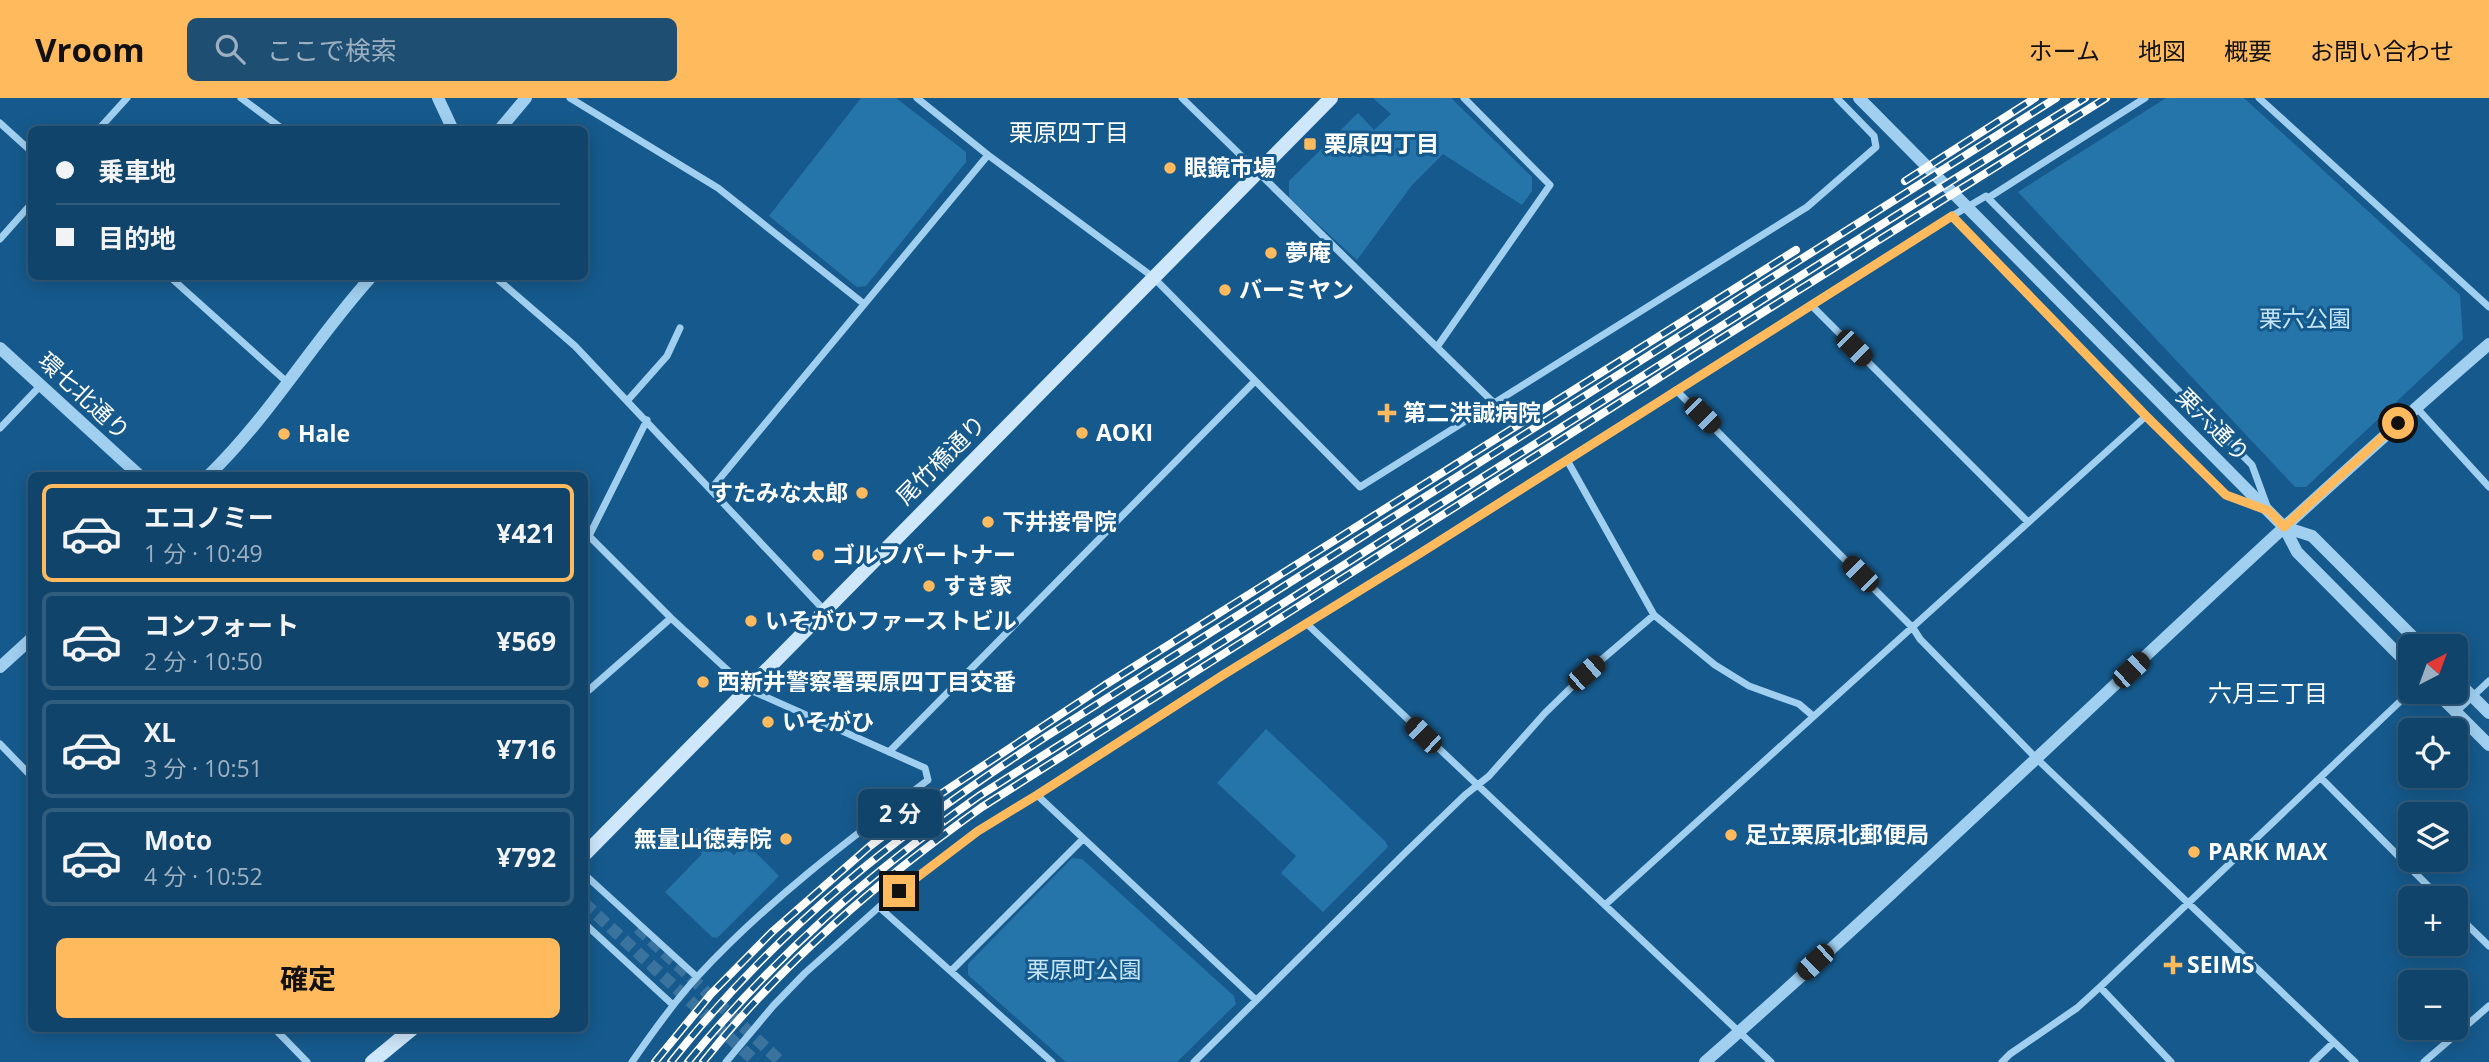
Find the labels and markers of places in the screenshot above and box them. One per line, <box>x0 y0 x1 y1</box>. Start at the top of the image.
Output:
place label: 栗原四丁目 <box>1324 127 1439 159</box>
marker: 栗原四丁目 <box>1302 136 1318 152</box>
place label: 眼鏡市場 <box>1184 151 1276 183</box>
marker: 眼鏡市場 <box>1162 160 1178 176</box>
place label: 夢庵 <box>1285 236 1331 268</box>
marker: 夢庵 <box>1263 245 1279 261</box>
place label: バーミヤン <box>1239 273 1354 305</box>
marker: バーミヤン <box>1217 282 1233 298</box>
place label: 第二洪誠病院 <box>1403 396 1541 428</box>
marker: 第二洪誠病院 <box>1377 403 1397 423</box>
place label: AOKI <box>1096 416 1153 448</box>
place label: Hale <box>298 417 350 449</box>
marker: AOKI <box>1074 425 1090 441</box>
marker: Hale <box>276 426 292 442</box>
place label: すたみな太郎 <box>710 476 848 508</box>
marker: すたみな太郎 <box>854 485 870 501</box>
place label: 下井接骨院 <box>1002 505 1117 537</box>
marker: 下井接骨院 <box>980 514 996 530</box>
place label: ゴルフパートナー <box>832 538 1016 570</box>
marker: ゴルフパートナー <box>810 547 826 563</box>
place label: すき家 <box>943 569 1012 601</box>
marker: すき家 <box>921 578 937 594</box>
place label: いそがひファーストビル <box>765 604 1017 636</box>
marker: いそがひファーストビル <box>743 613 759 629</box>
place label: 西新井警察署栗原四丁目交番 <box>717 665 1016 697</box>
marker: 西新井警察署栗原四丁目交番 <box>695 674 711 690</box>
place label: いそがひ <box>782 705 874 737</box>
marker: いそがひ <box>760 714 776 730</box>
place label: 足立栗原北郵便局 <box>1745 818 1929 850</box>
place label: 無量山徳寿院 <box>634 822 772 854</box>
marker: 足立栗原北郵便局 <box>1723 827 1739 843</box>
marker: 無量山徳寿院 <box>778 831 794 847</box>
place label: PARK MAX <box>2208 835 2328 867</box>
marker: PARK MAX <box>2186 844 2202 860</box>
place label: SEIMS <box>2187 948 2255 980</box>
marker: SEIMS <box>2165 957 2181 973</box>

